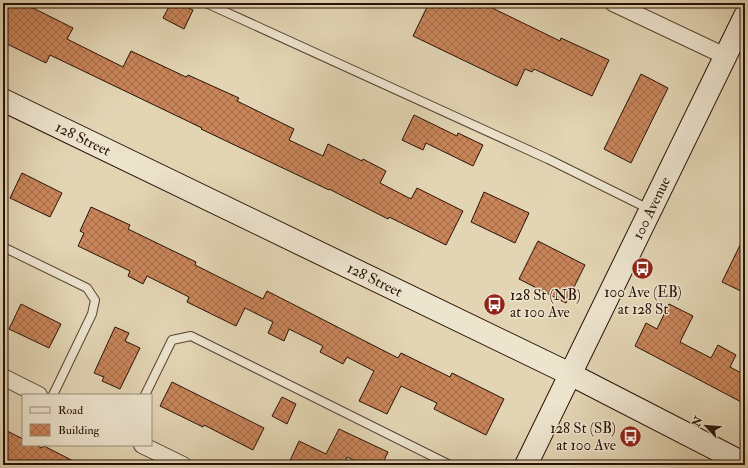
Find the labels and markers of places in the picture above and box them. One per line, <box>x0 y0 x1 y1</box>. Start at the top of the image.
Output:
bus stop icon: 100 Ave (EB) at 128 St <box>630 256 656 282</box>
place label: 100 Ave (EB) at 128 St <box>604 283 682 319</box>
place label: 128 St (NB) at 100 Ave <box>510 286 581 322</box>
bus stop icon: 128 St (NB) at 100 Ave <box>481 291 507 317</box>
place label: 128 St (SB) at 100 Ave <box>550 419 616 455</box>
bus stop icon: 128 St (SB) at 100 Ave <box>618 424 644 450</box>

